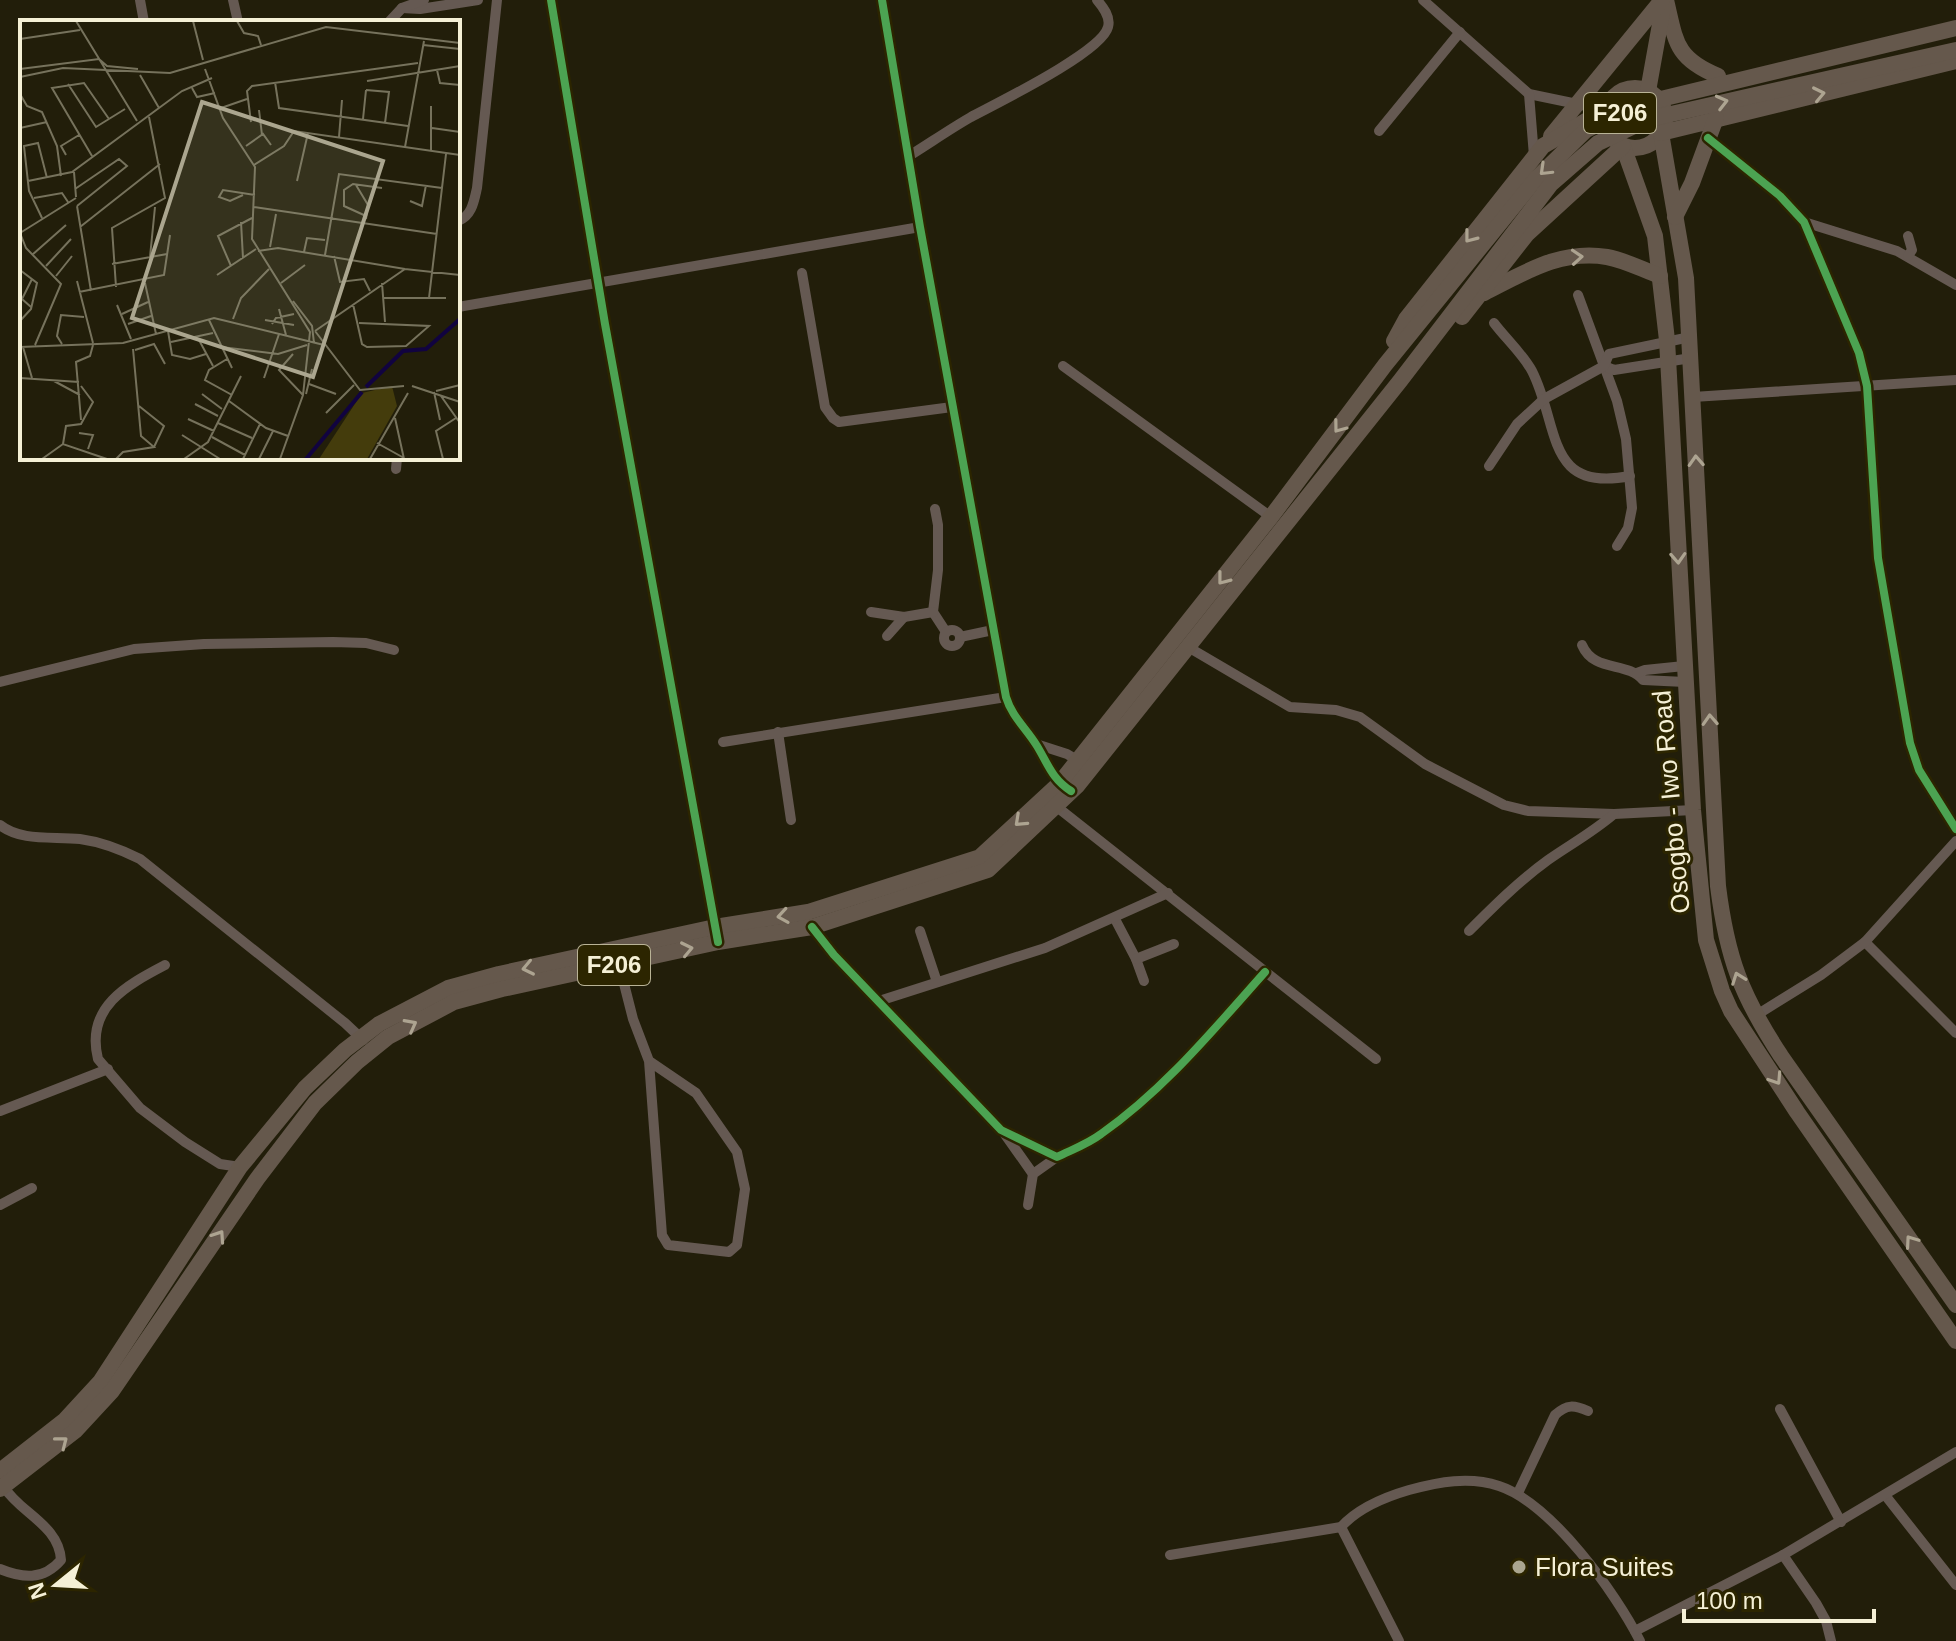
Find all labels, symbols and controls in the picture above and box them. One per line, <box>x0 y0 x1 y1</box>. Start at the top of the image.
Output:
inset map <box>20 20 460 460</box>
one-way arrow <box>1812 87 1825 104</box>
road number: F206 <box>1584 93 1656 133</box>
one-way arrow <box>1715 94 1729 111</box>
one-way arrow <box>1540 160 1554 175</box>
one-way arrow <box>1465 228 1479 243</box>
one-way arrow <box>1570 249 1583 266</box>
one-way arrow <box>1334 418 1348 433</box>
one-way arrow <box>1688 454 1705 467</box>
one-way arrow <box>1669 552 1686 565</box>
one-way arrow <box>1218 570 1232 585</box>
street label: Osogbo - Iwo Road <box>1646 689 1696 915</box>
one-way arrow <box>1701 713 1718 726</box>
one-way arrow <box>1015 811 1029 826</box>
one-way arrow <box>776 907 790 924</box>
one-way arrow <box>680 941 693 958</box>
road number: F206 <box>578 945 650 985</box>
one-way arrow <box>522 959 536 976</box>
one-way arrow <box>1731 971 1747 985</box>
one-way arrow <box>403 1020 417 1035</box>
one-way arrow <box>1766 1070 1781 1085</box>
one-way arrow <box>209 1230 224 1244</box>
one-way arrow <box>1906 1235 1921 1250</box>
one-way arrow <box>53 1437 68 1451</box>
north arrow <box>16 1545 96 1625</box>
place label: Flora Suites <box>1535 1552 1674 1582</box>
marker: Flora Suites <box>1510 1558 1528 1576</box>
scale bar <box>1684 1573 1874 1623</box>
text: N <box>23 1580 52 1602</box>
text: 100 m <box>1696 1587 1763 1614</box>

